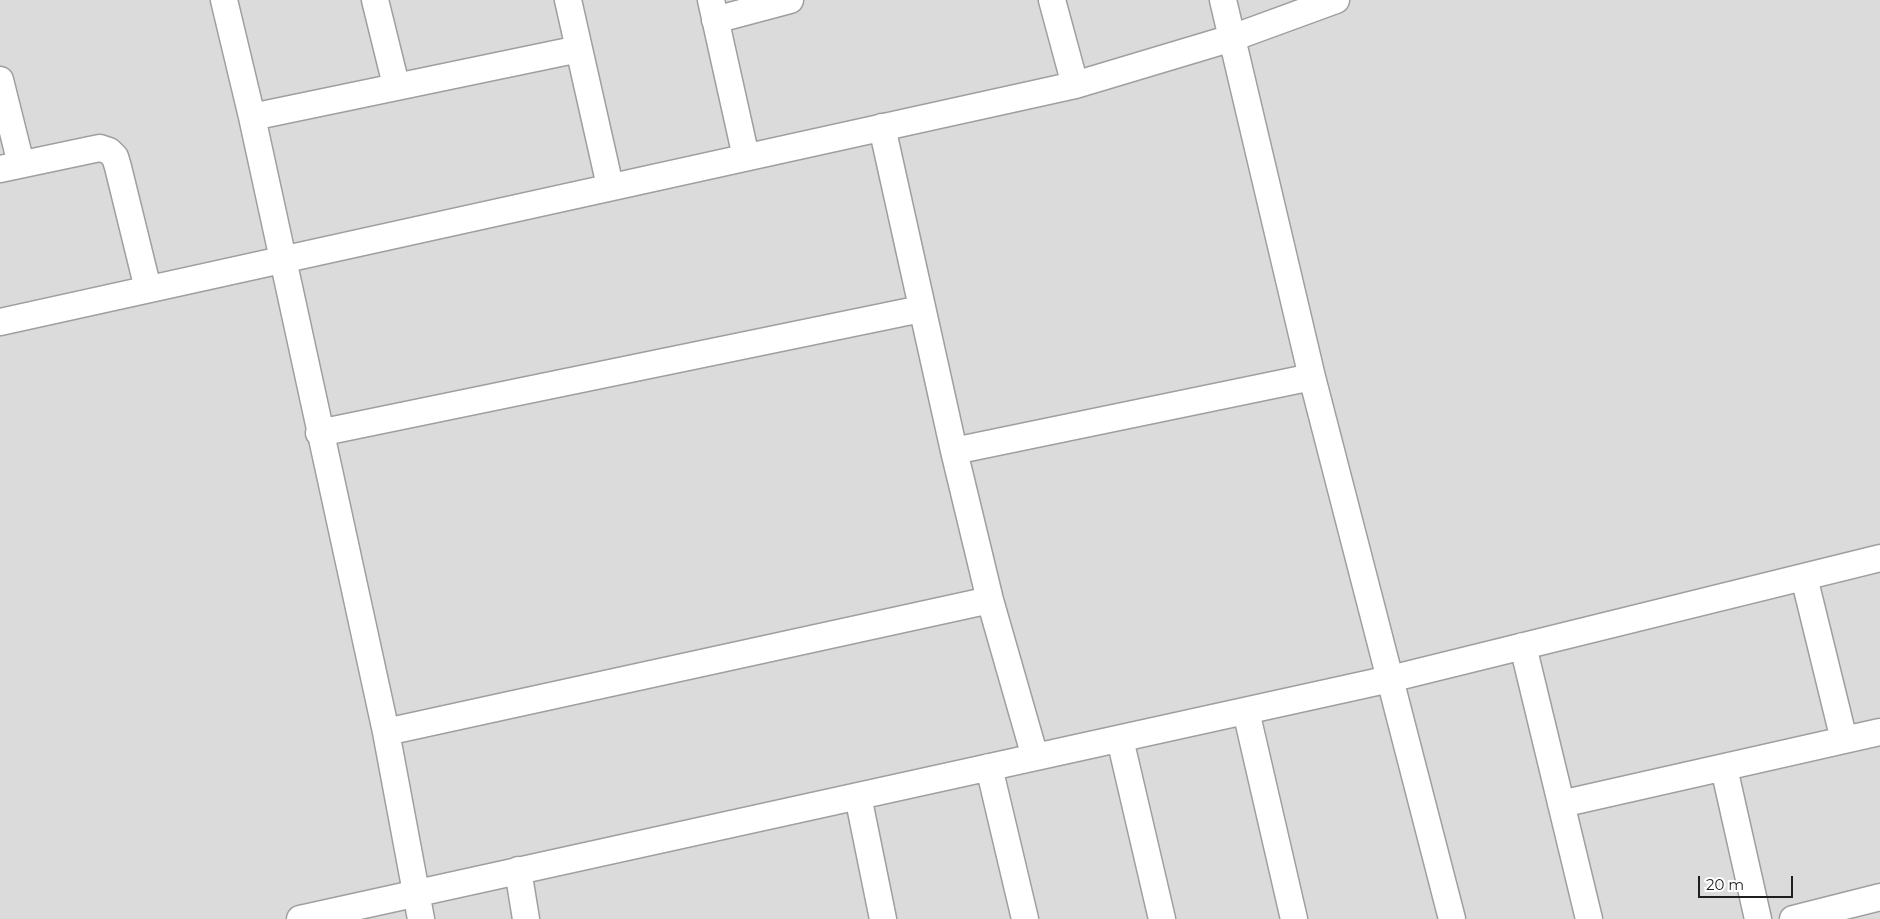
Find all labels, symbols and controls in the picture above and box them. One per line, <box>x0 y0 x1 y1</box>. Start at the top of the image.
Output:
scale bar <box>1700 866 1795 898</box>
text: 20 m <box>1706 875 1744 894</box>

